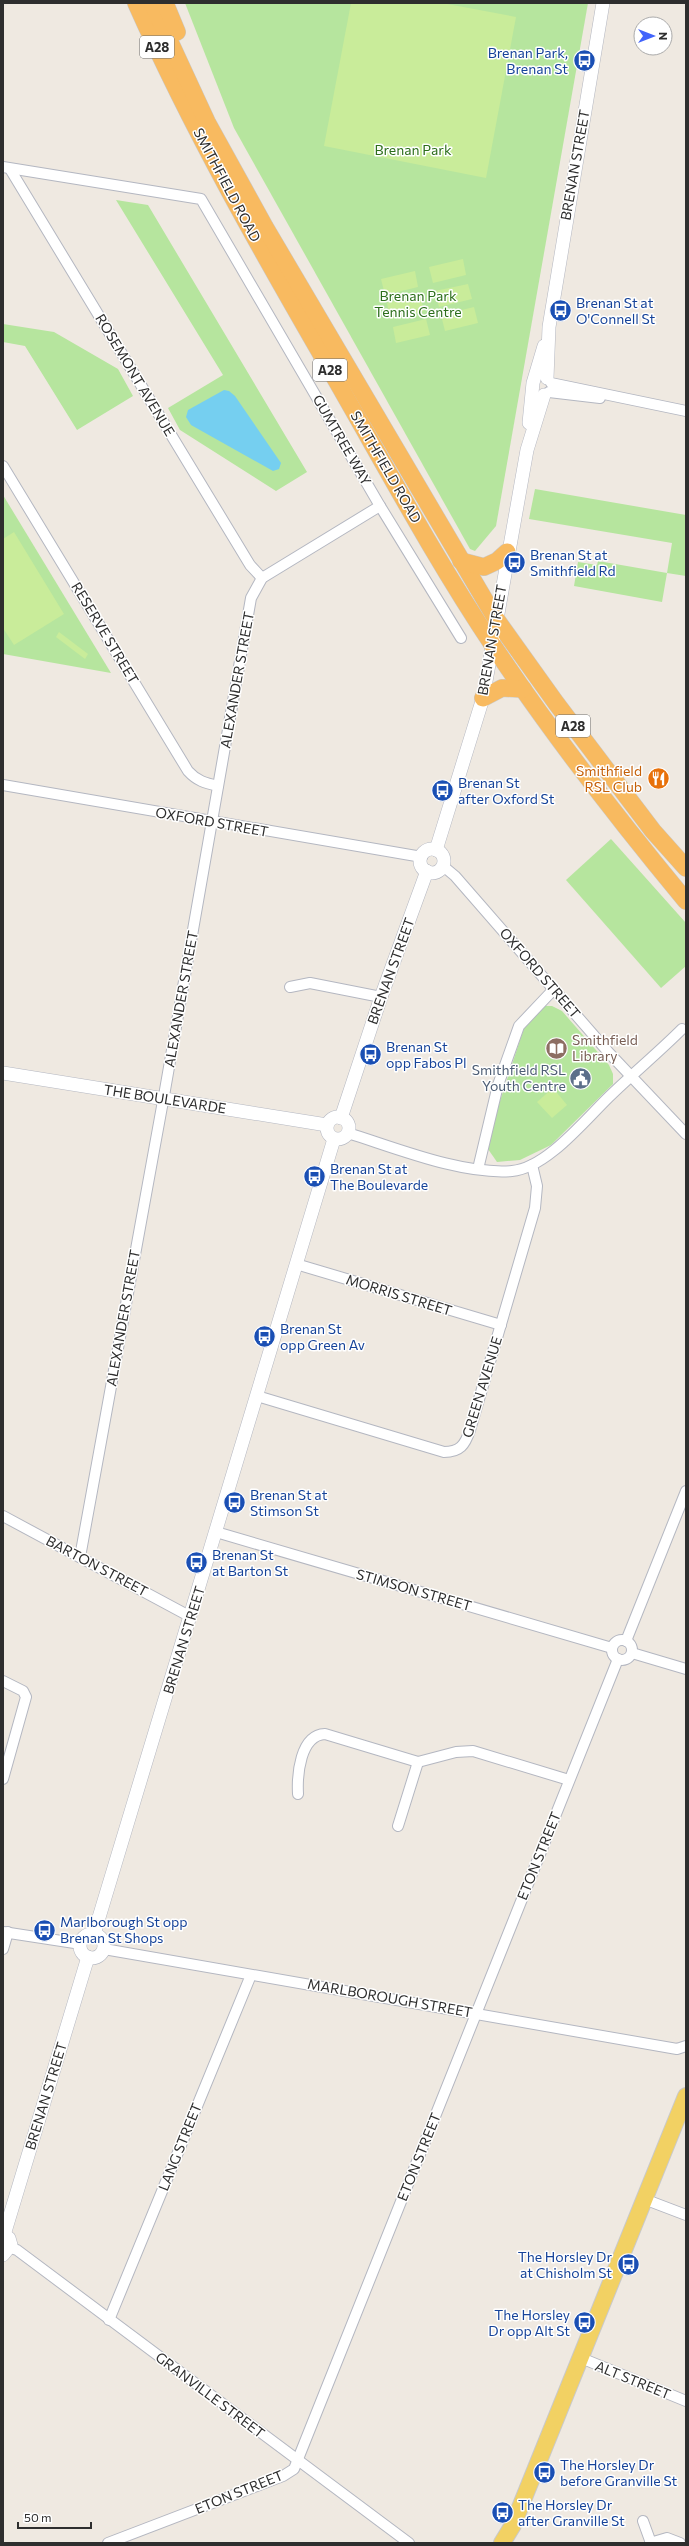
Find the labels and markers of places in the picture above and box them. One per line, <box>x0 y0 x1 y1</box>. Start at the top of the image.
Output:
place label: Brenan Park, Brenan St <box>488 44 568 77</box>
bus stop icon: Brenan Park, Brenan St <box>571 48 597 74</box>
place label: Brenan St at O'Connell St <box>576 294 656 327</box>
bus stop icon: Brenan St at O'Connell St <box>548 298 574 324</box>
place label: Brenan St at Smithfield Rd <box>530 546 616 579</box>
bus stop icon: Brenan St at Smithfield Rd <box>501 550 527 576</box>
place label: Smithfield RSL Club <box>576 762 642 795</box>
restaurant icon: Smithfield RSL Club <box>645 766 671 792</box>
place label: Brenan St after Oxford St <box>458 774 555 807</box>
bus stop icon: Brenan St after Oxford St <box>430 778 456 804</box>
place label: Smithfield Library <box>572 1031 638 1064</box>
library icon: Smithfield Library <box>543 1035 569 1061</box>
place label: Brenan St opp Fabos Pl <box>386 1038 467 1071</box>
bus stop icon: Brenan St opp Fabos Pl <box>358 1042 384 1068</box>
place label: Smithfield RSL Youth Centre <box>472 1061 566 1094</box>
public building icon: Smithfield RSL Youth Centre <box>568 1065 594 1091</box>
place label: Brenan St at The Boulevarde <box>330 1160 428 1193</box>
bus stop icon: Brenan St at The Boulevarde <box>301 1164 327 1190</box>
place label: Brenan St opp Green Av <box>280 1320 365 1353</box>
bus stop icon: Brenan St opp Green Av <box>252 1324 278 1350</box>
place label: Brenan St at Stimson St <box>250 1486 328 1519</box>
bus stop icon: Brenan St at Stimson St <box>221 1490 247 1516</box>
place label: Brenan St at Barton St <box>212 1546 288 1579</box>
bus stop icon: Brenan St at Barton St <box>184 1550 210 1576</box>
place label: Marlborough St opp Brenan St Shops <box>60 1913 188 1946</box>
bus stop icon: Marlborough St opp Brenan St Shops <box>32 1917 58 1943</box>
place label: The Horsley Dr at Chisholm St <box>518 2248 612 2281</box>
bus stop icon: The Horsley Dr at Chisholm St <box>615 2252 641 2278</box>
place label: The Horsley Dr opp Alt St <box>488 2306 570 2339</box>
bus stop icon: The Horsley Dr opp Alt St <box>572 2310 598 2336</box>
place label: The Horsley Dr before Granville St <box>560 2456 677 2489</box>
bus stop icon: The Horsley Dr before Granville St <box>532 2460 558 2486</box>
place label: The Horsley Dr after Granville St <box>518 2496 625 2529</box>
bus stop icon: The Horsley Dr after Granville St <box>490 2500 516 2526</box>

